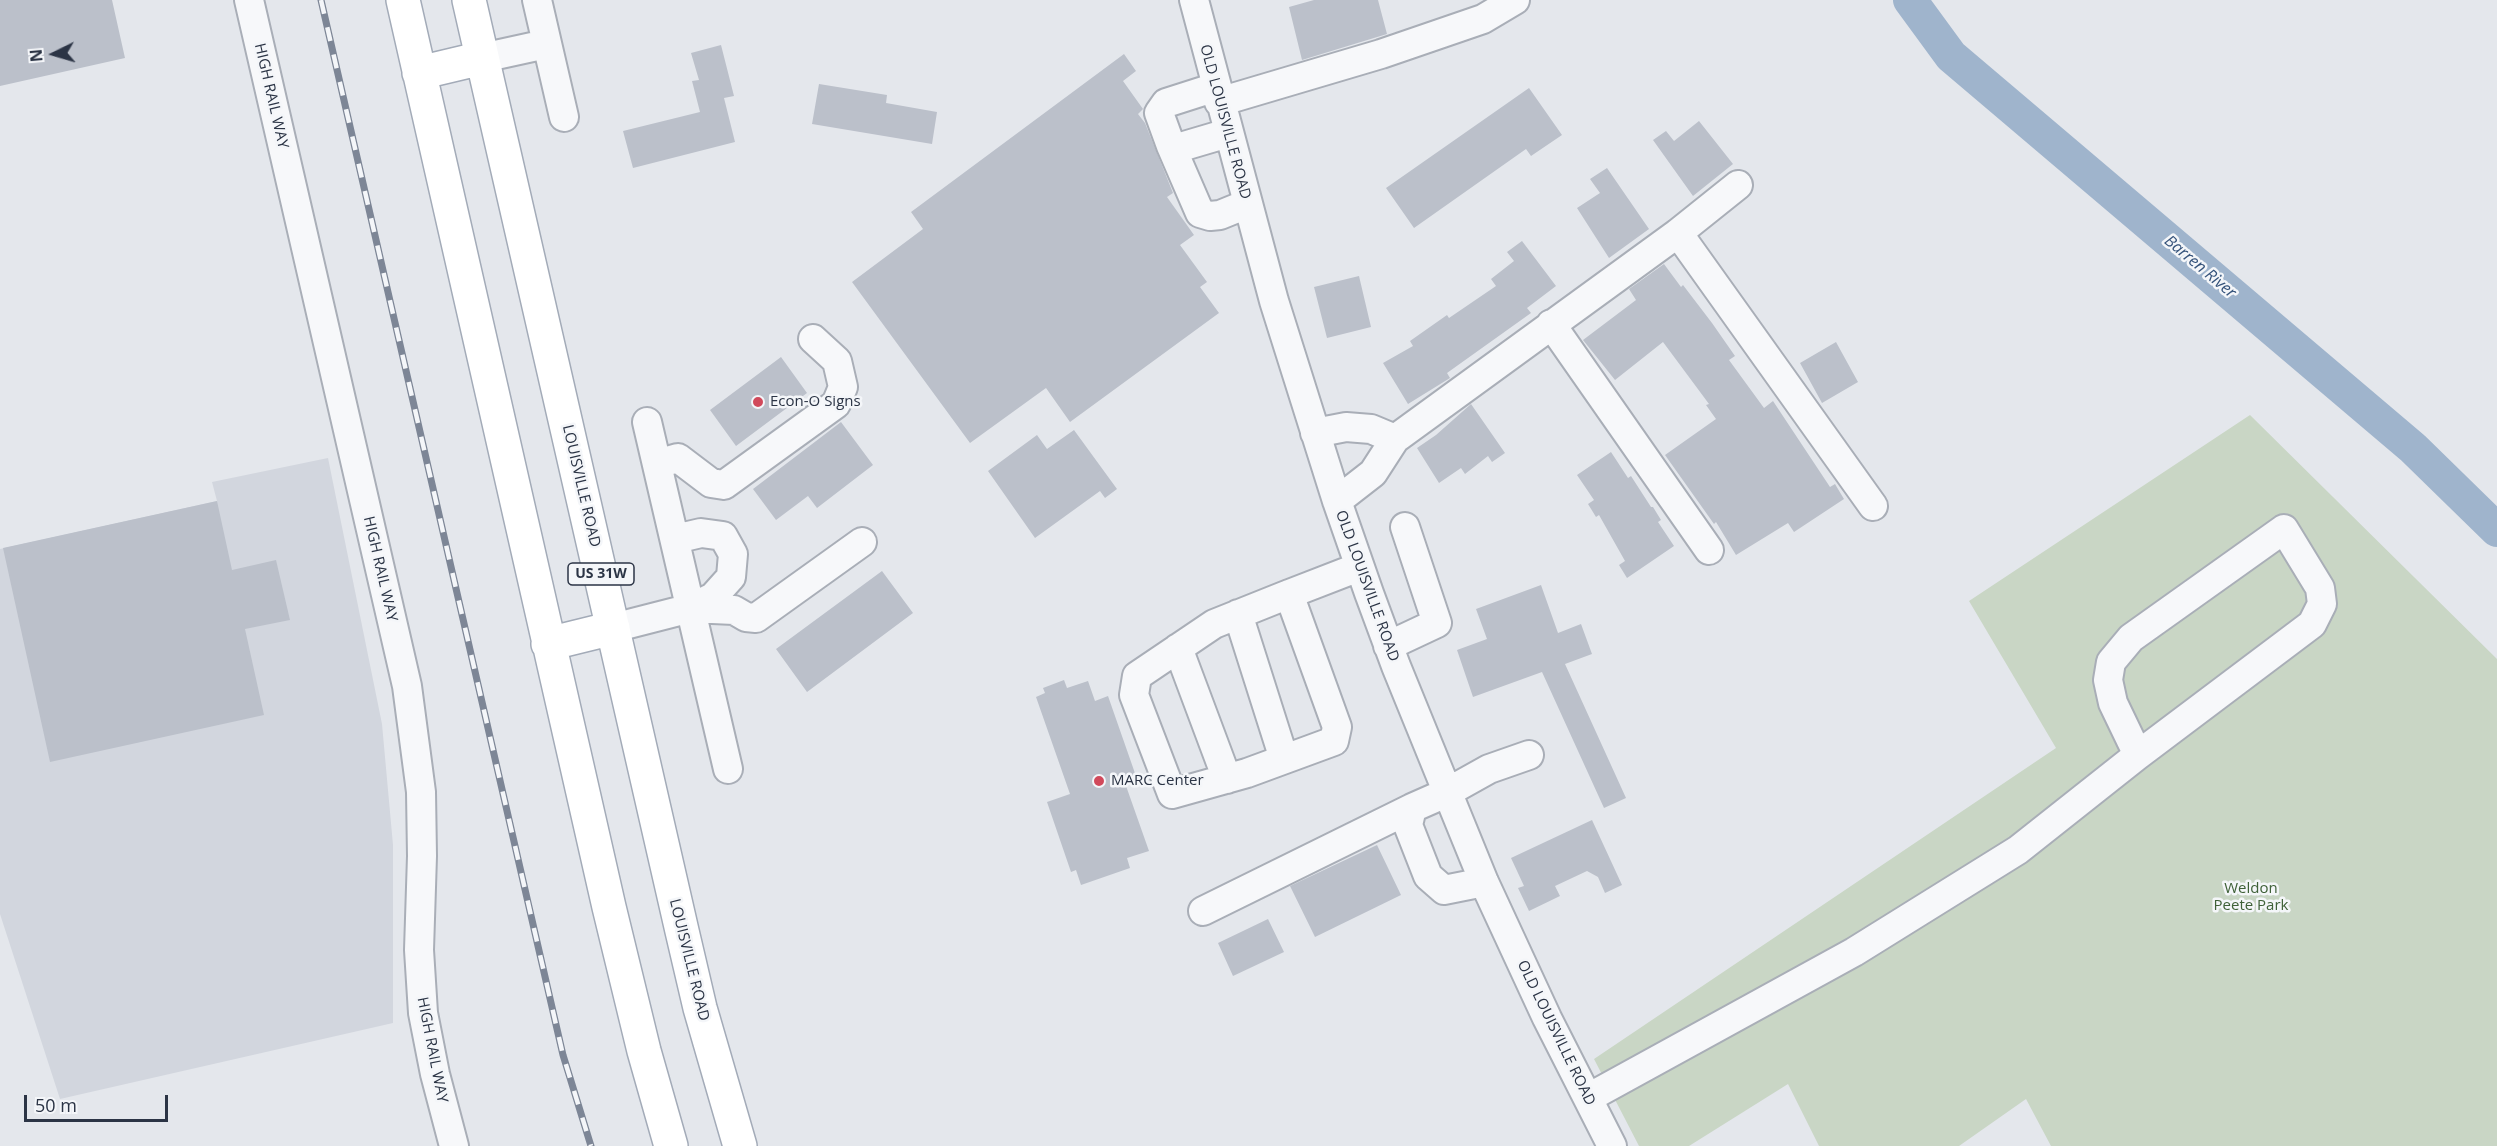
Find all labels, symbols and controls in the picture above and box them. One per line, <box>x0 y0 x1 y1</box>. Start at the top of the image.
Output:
north arrow <box>24 24 84 84</box>
street label: HIGH RAIL WAY <box>250 42 292 150</box>
street label: OLD LOUISVILLE ROAD <box>1196 43 1254 201</box>
text: N <box>25 48 48 63</box>
water label: Barren River <box>2160 232 2240 302</box>
place label: Econ-O Signs <box>770 393 861 411</box>
marker: Econ-O Signs <box>751 395 765 409</box>
street label: LOUISVILLE ROAD <box>558 423 604 549</box>
street label: OLD LOUISVILLE ROAD <box>1331 508 1403 664</box>
street label: HIGH RAIL WAY <box>359 515 401 623</box>
road number: US 31W <box>568 563 634 585</box>
place label: MARC Center <box>1111 772 1204 790</box>
marker: MARC Center <box>1092 774 1106 788</box>
park label: Weldon Peete Park <box>2214 880 2288 915</box>
street label: LOUISVILLE ROAD <box>665 897 713 1023</box>
street label: OLD LOUISVILLE ROAD <box>1513 957 1599 1109</box>
street label: HIGH RAIL WAY <box>413 996 451 1104</box>
scale bar <box>27 1083 171 1121</box>
text: 50 m <box>35 1093 77 1117</box>

